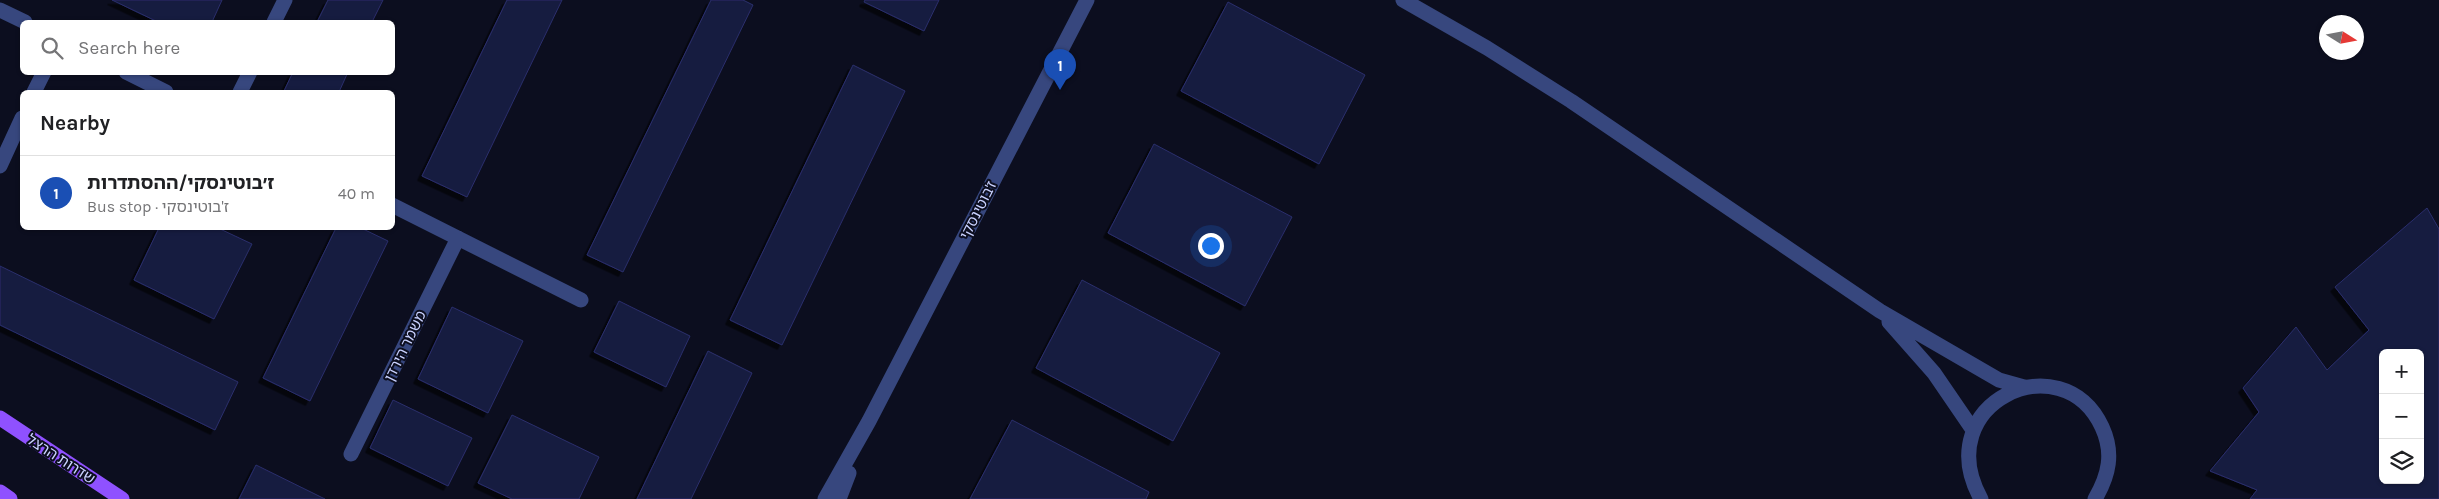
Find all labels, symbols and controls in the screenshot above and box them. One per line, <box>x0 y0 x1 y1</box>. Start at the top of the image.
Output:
north arrow <box>2319 15 2364 60</box>
search box <box>20 20 395 75</box>
icon: search <box>38 34 66 62</box>
text: Search here <box>78 37 180 59</box>
pin: 1 <box>1044 49 1076 90</box>
text: Nearby <box>40 111 110 135</box>
text: ז׳בוטינסקי/ההסתדרות <box>87 172 274 194</box>
street label: ז'בוטינסקי <box>956 178 1000 242</box>
text: 1 <box>53 184 59 203</box>
text: 40 m <box>338 184 375 203</box>
text: Bus stop · ז'בוטינסקי <box>87 197 229 216</box>
your location <box>1198 233 1224 259</box>
street label: משמר הירדן <box>380 308 430 384</box>
map controls <box>2379 349 2424 484</box>
button: + <box>2379 349 2424 394</box>
button: − <box>2379 394 2424 439</box>
street label: שדרות הרצל <box>23 430 99 488</box>
button: layers <box>2379 439 2424 484</box>

